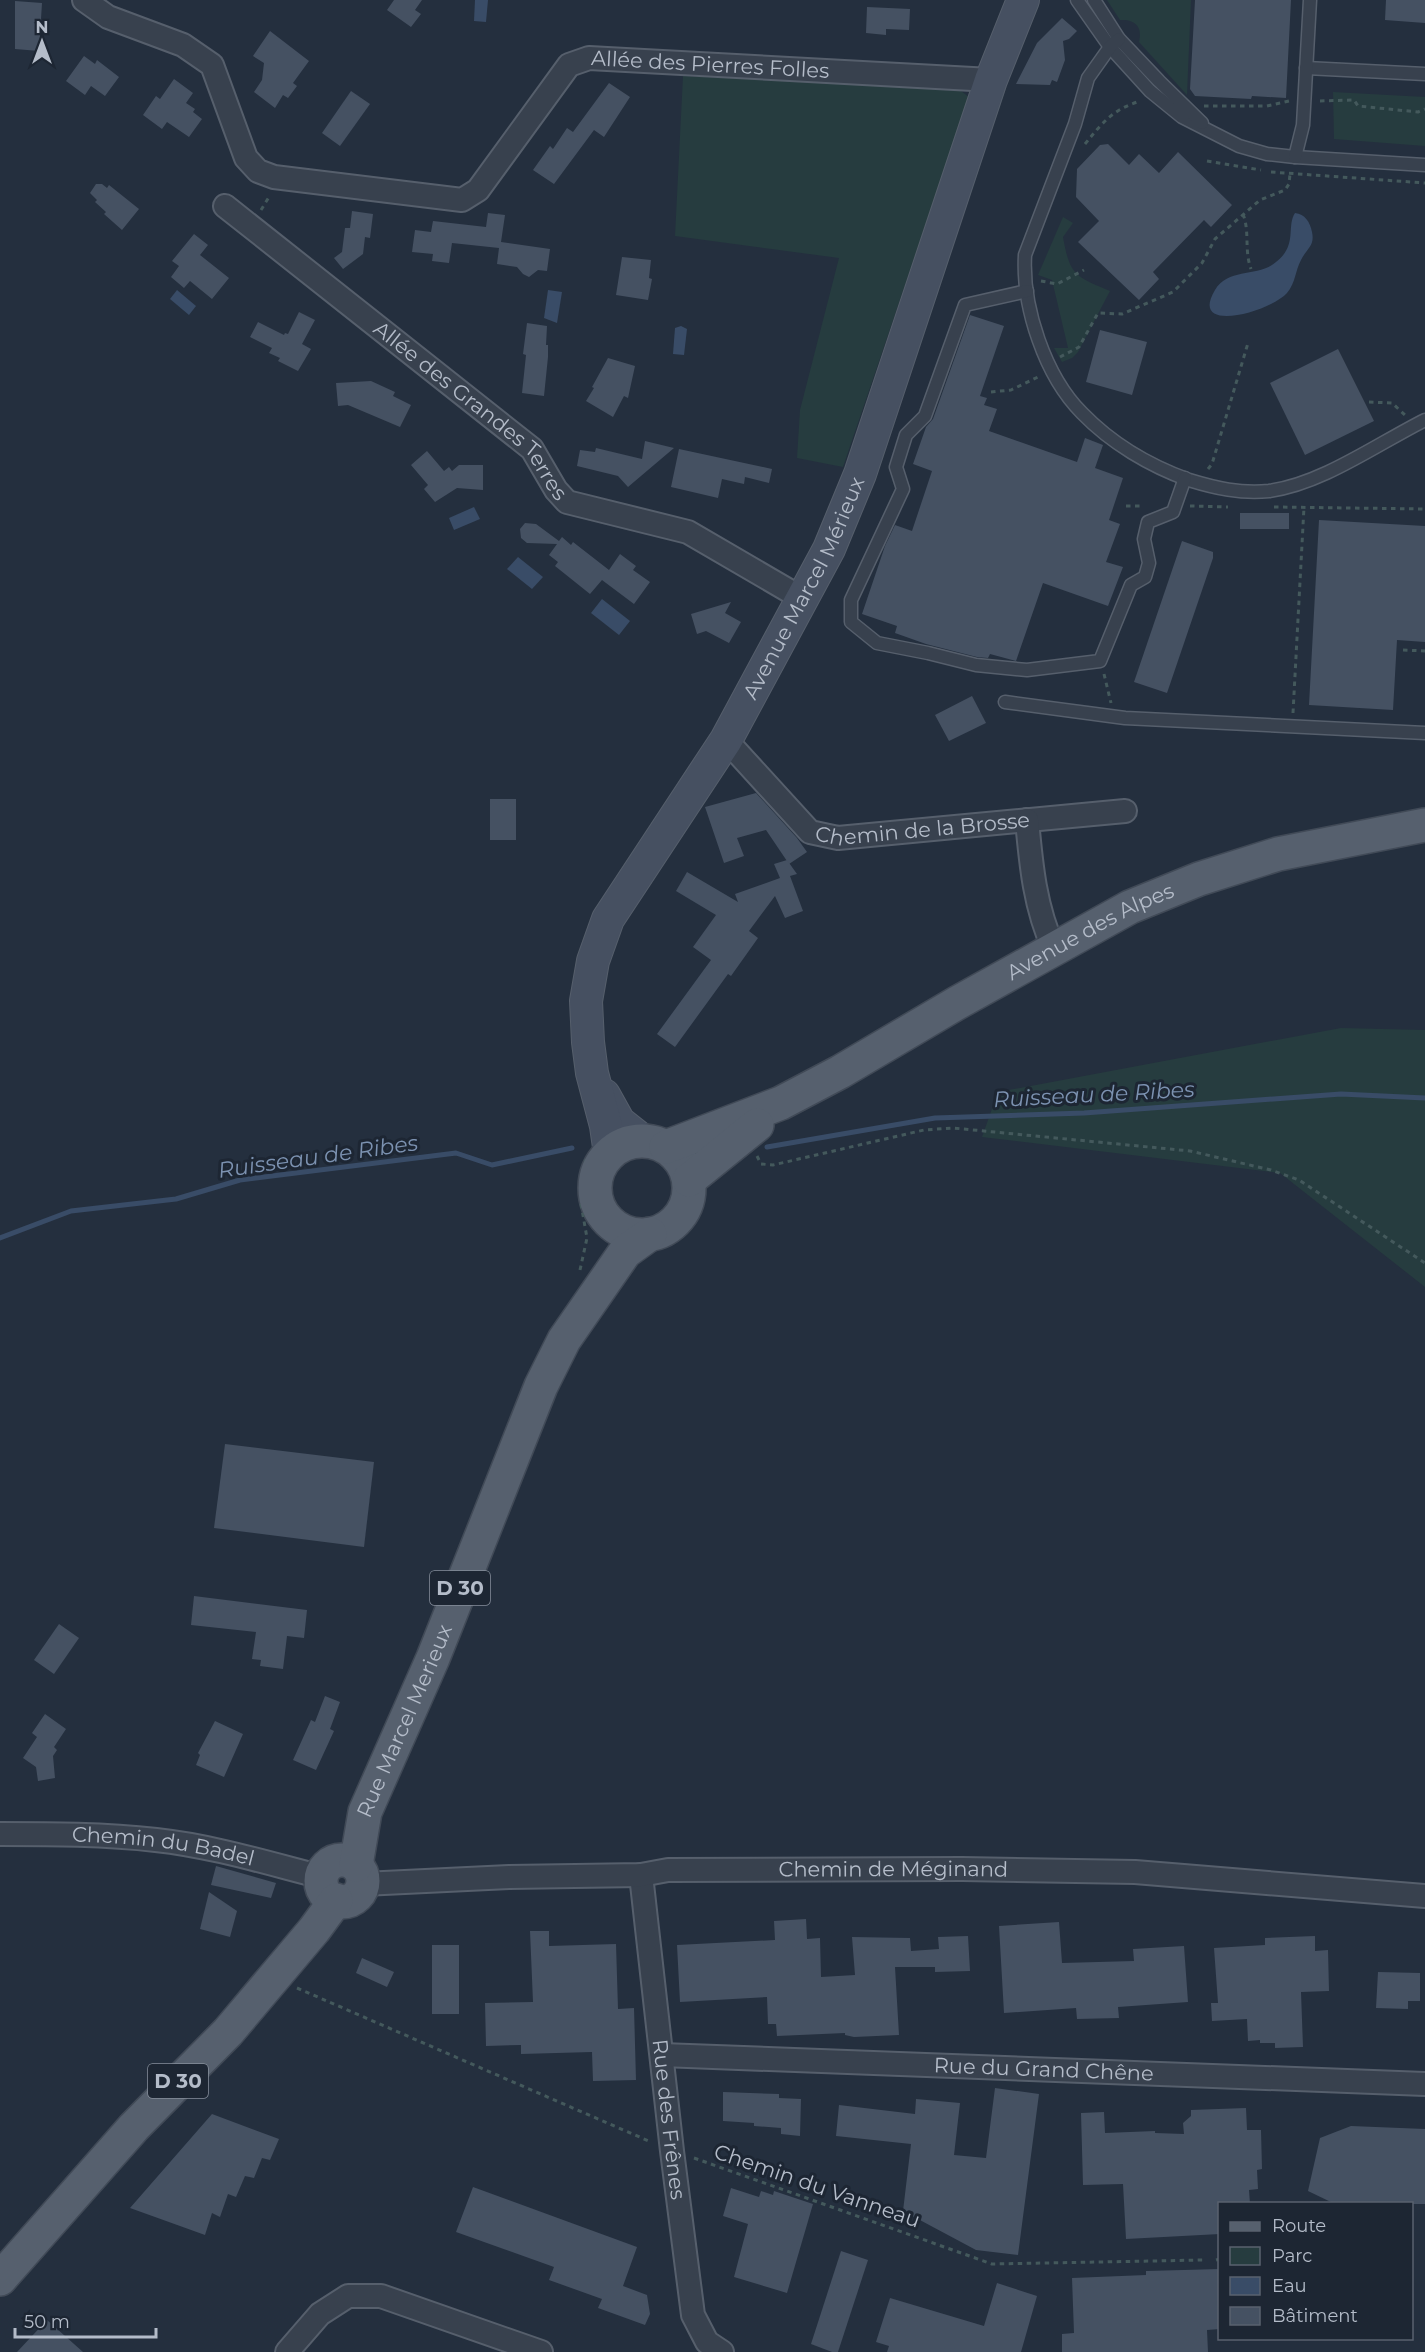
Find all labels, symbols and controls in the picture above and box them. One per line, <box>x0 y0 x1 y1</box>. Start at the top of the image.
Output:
north arrow <box>12 12 72 72</box>
text: N <box>36 18 48 37</box>
street label: Allée des Pierres Folles <box>590 45 830 83</box>
street label: Allée des Grandes Terres <box>369 316 572 505</box>
street label: Avenue Marcel Mérieux <box>737 473 869 703</box>
street label: Chemin de la Brosse <box>813 807 1031 851</box>
street label: Avenue des Alpes <box>1002 878 1177 985</box>
water label: Ruisseau de Ribes <box>993 1076 1196 1113</box>
water label: Ruisseau de Ribes <box>216 1129 420 1184</box>
road number: D 30 <box>430 1571 490 1605</box>
street label: Rue Marcel Merieux <box>351 1621 457 1821</box>
street label: Chemin du Badel <box>72 1822 257 1871</box>
street label: Chemin de Méginand <box>778 1856 1008 1882</box>
street label: Rue des Frênes <box>648 2038 691 2201</box>
street label: Rue du Grand Chêne <box>933 2052 1154 2086</box>
road number: D 30 <box>148 2064 208 2098</box>
street label: Chemin du Vanneau <box>711 2138 924 2233</box>
legend <box>1218 2202 1413 2340</box>
text: Route <box>1272 2215 1326 2237</box>
text: Parc <box>1272 2245 1312 2267</box>
text: Eau <box>1272 2275 1307 2297</box>
scale bar <box>15 2301 156 2339</box>
text: Bâtiment <box>1272 2305 1358 2327</box>
text: 50 m <box>24 2311 70 2333</box>

